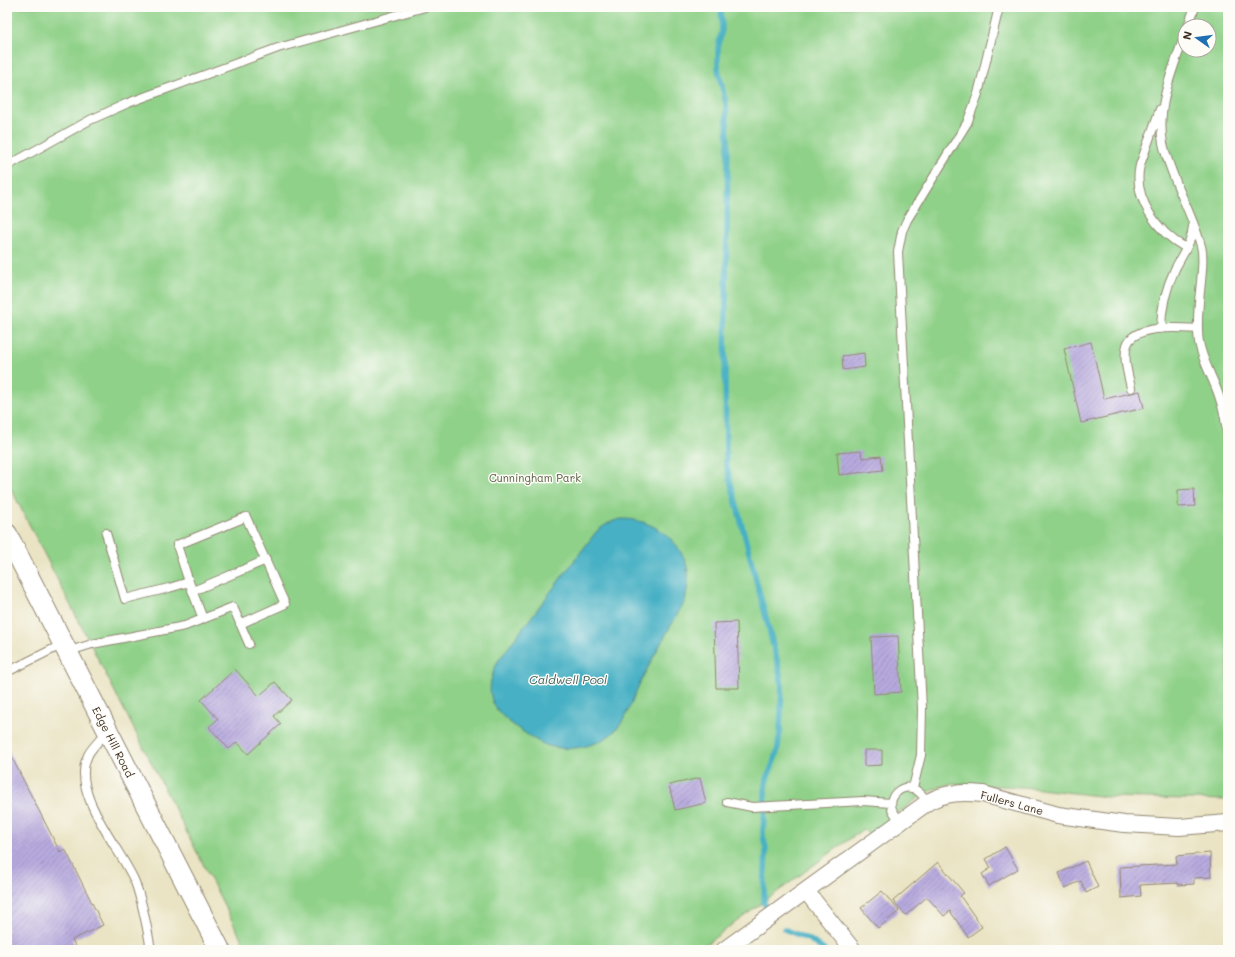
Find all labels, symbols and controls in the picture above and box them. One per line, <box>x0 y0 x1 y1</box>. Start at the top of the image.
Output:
north arrow <box>1177 18 1217 58</box>
text: N <box>1179 30 1195 41</box>
park label: Cunningham Park <box>489 470 581 485</box>
water label: Caldwell Pool <box>529 671 607 687</box>
street label: Edge Hill Road <box>89 704 138 780</box>
street label: Fullers Lane <box>979 787 1045 818</box>

